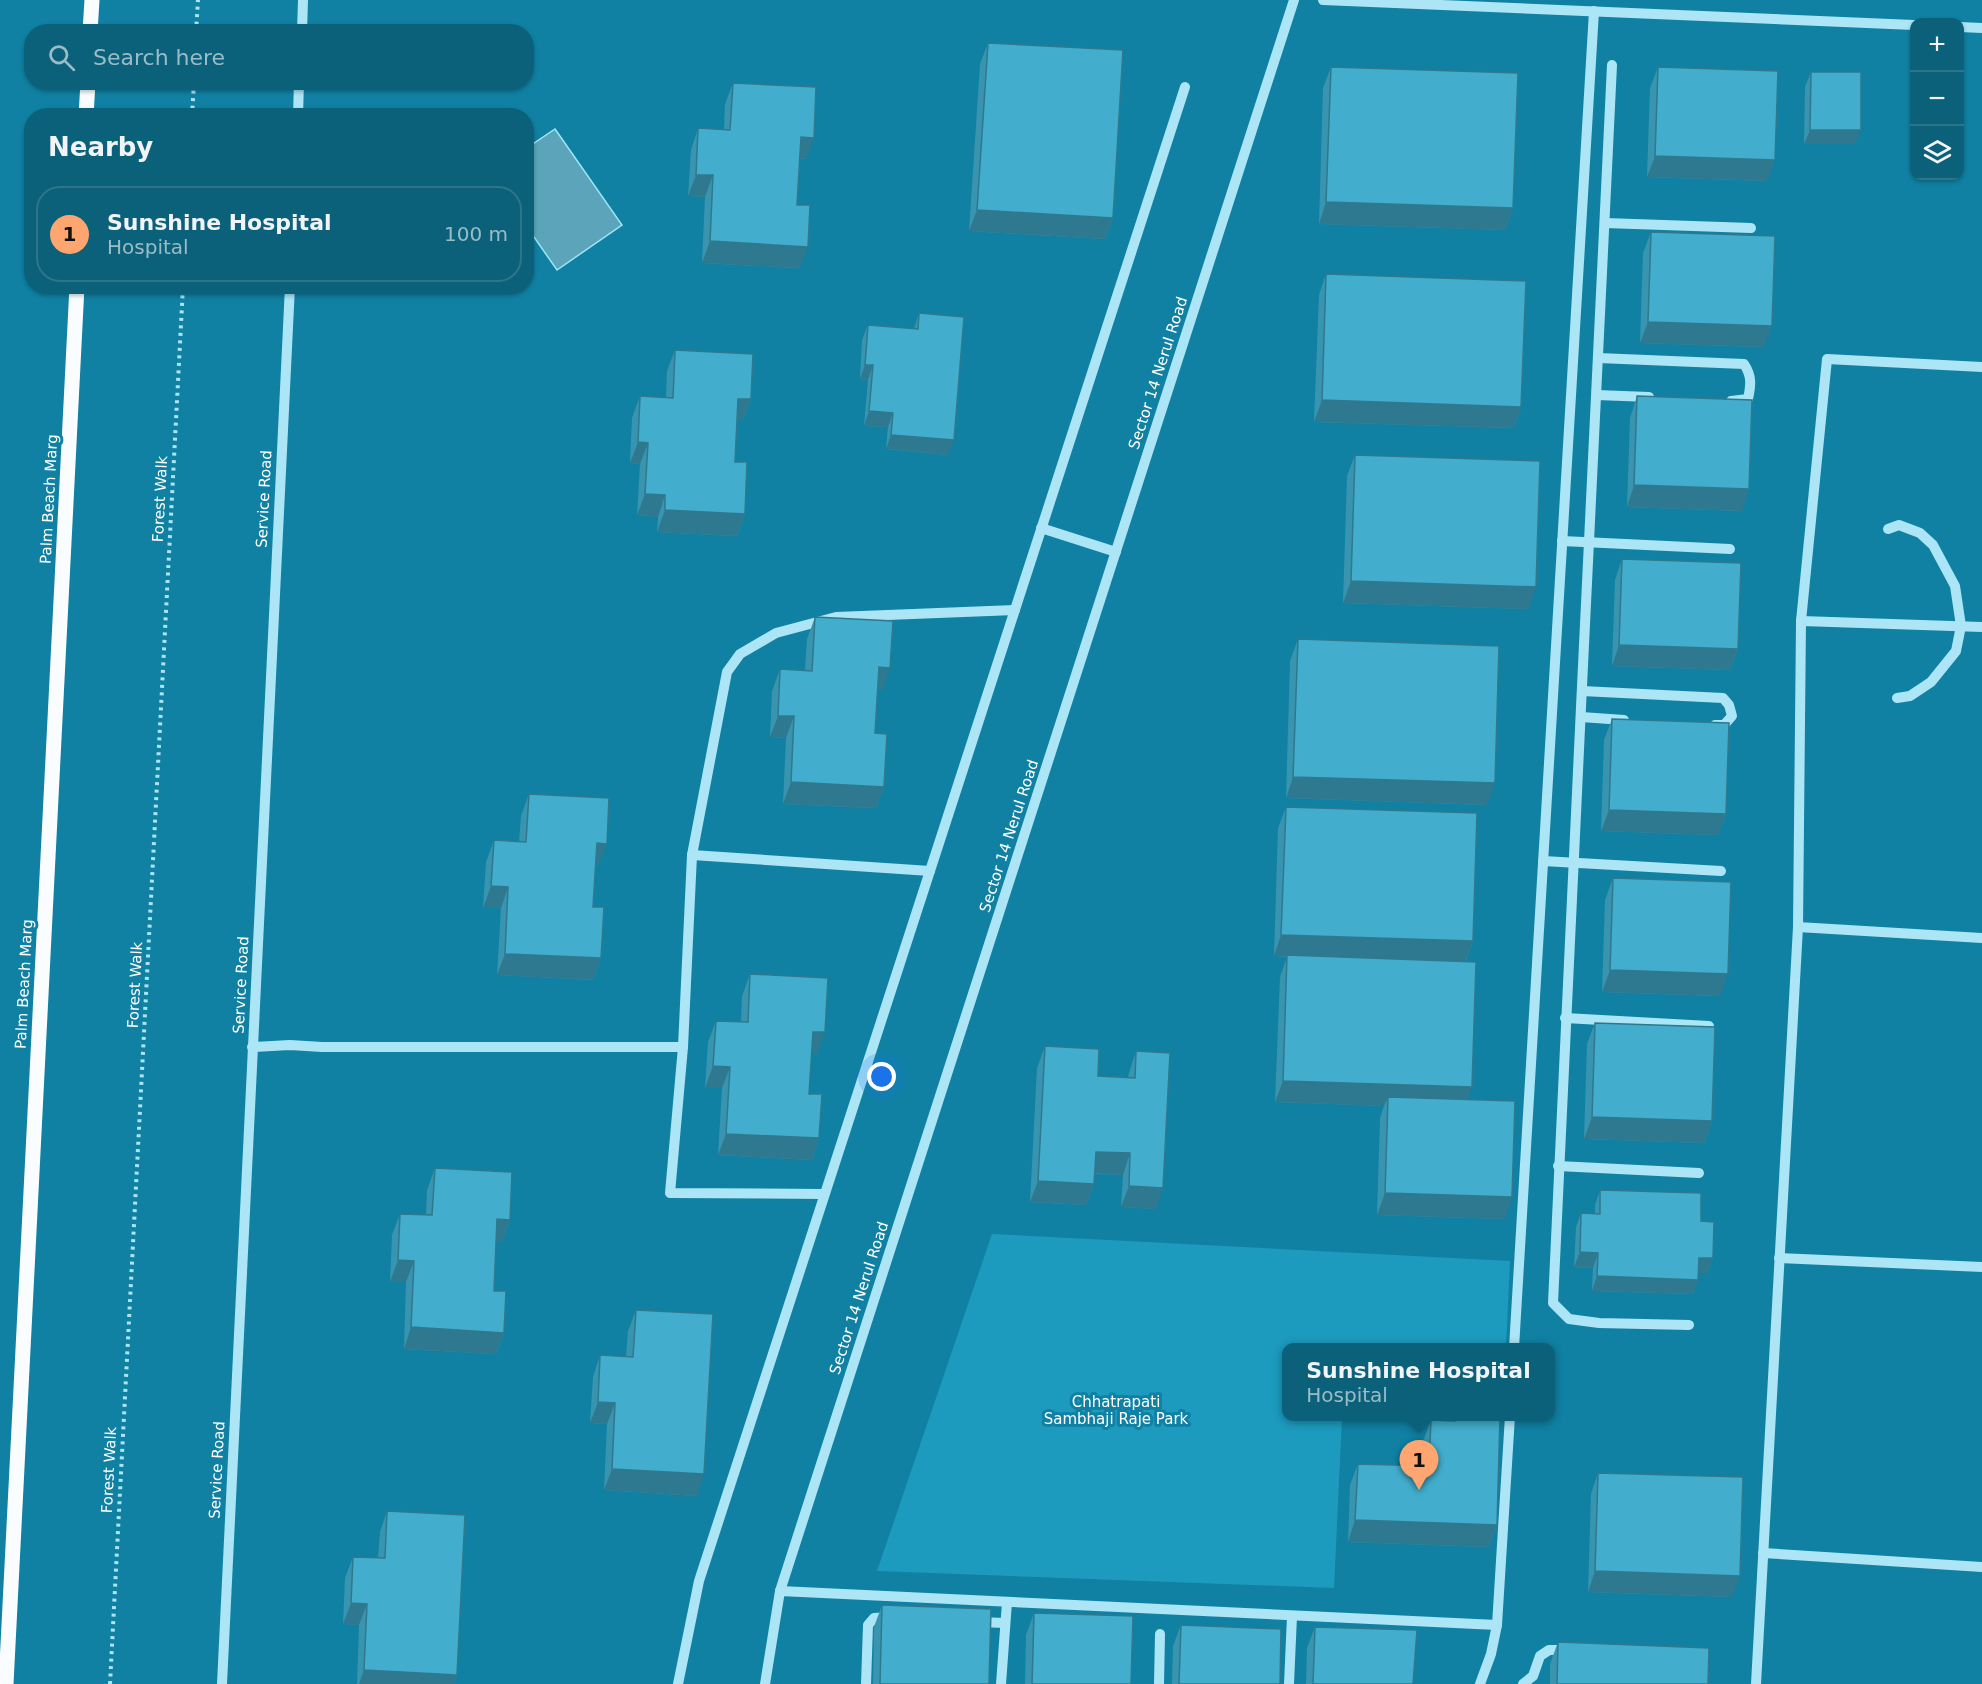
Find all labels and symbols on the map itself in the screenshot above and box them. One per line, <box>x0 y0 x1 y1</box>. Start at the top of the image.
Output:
street label: Sector 14 Nerul Road <box>1125 294 1191 452</box>
street label: Palm Beach Marg <box>37 434 61 564</box>
street label: Service Road <box>252 450 276 548</box>
street label: Forest Walk <box>149 455 171 543</box>
street label: Sector 14 Nerul Road <box>976 757 1042 915</box>
street label: Palm Beach Marg <box>12 919 36 1049</box>
street label: Service Road <box>229 936 253 1034</box>
street label: Forest Walk <box>124 941 146 1029</box>
your location <box>867 1062 896 1091</box>
street label: Sector 14 Nerul Road <box>826 1219 892 1377</box>
park label: Chhatrapati Sambhaji Raje Park <box>1044 1393 1189 1428</box>
street label: Service Road <box>205 1421 229 1519</box>
street label: Forest Walk <box>98 1426 120 1514</box>
pin: 1 <box>1400 1440 1438 1490</box>

